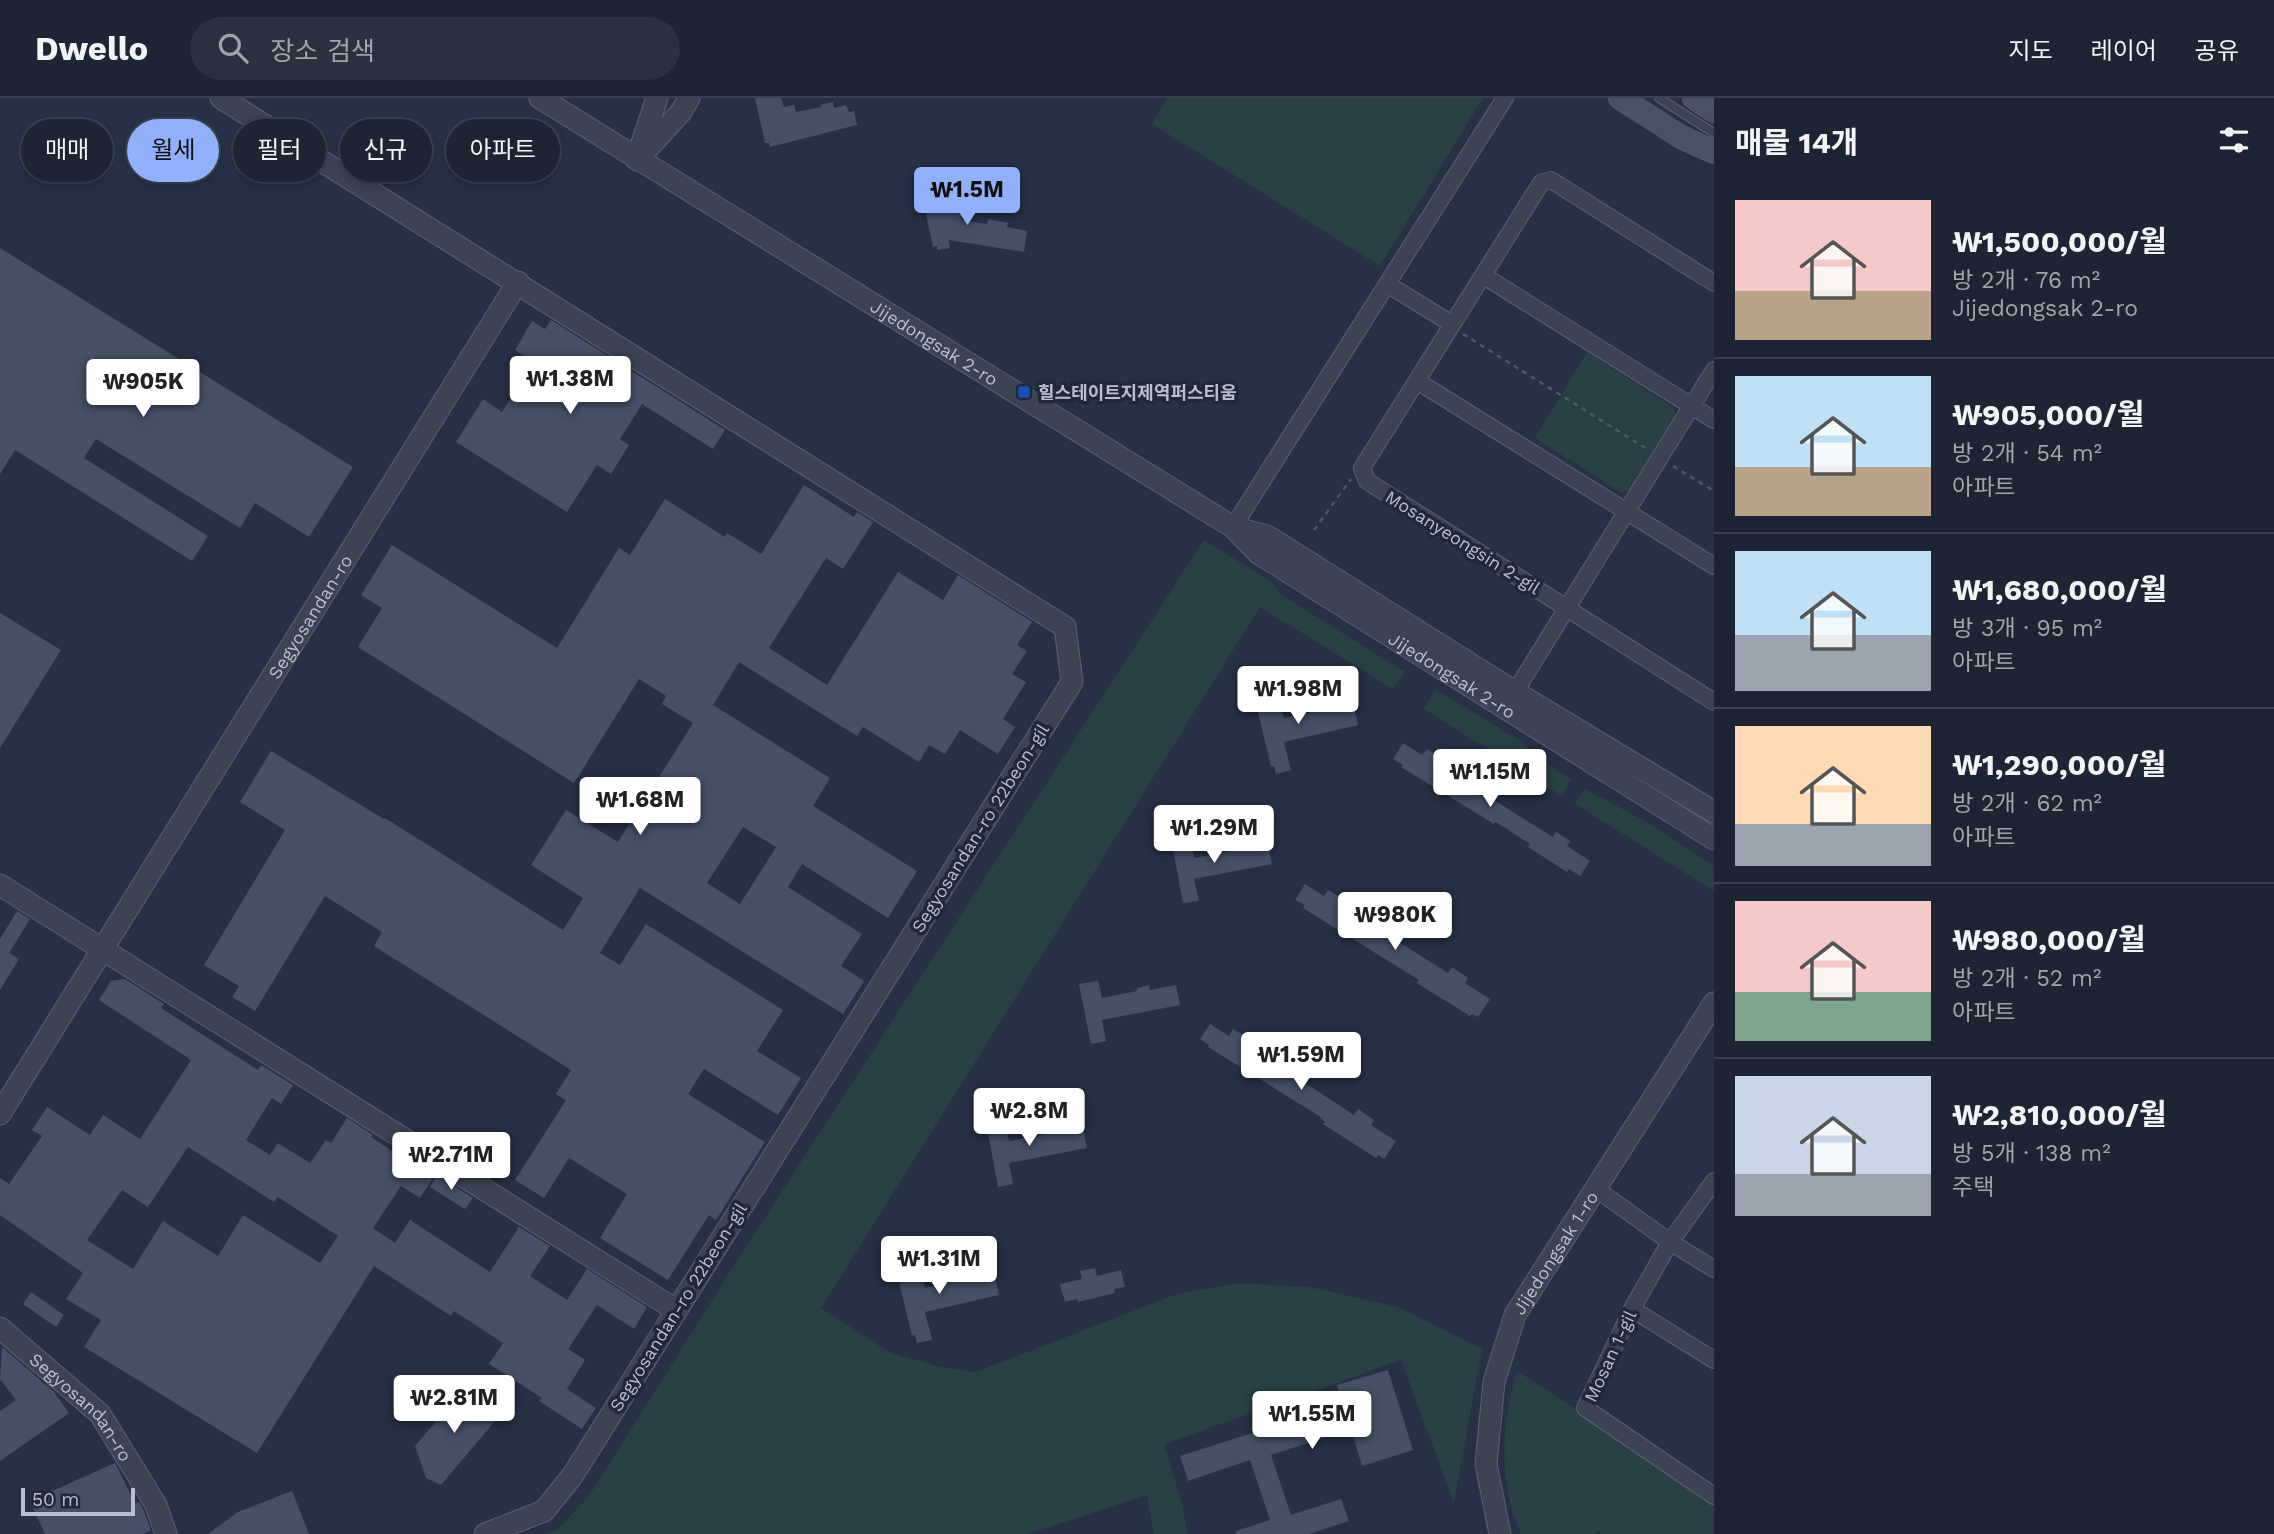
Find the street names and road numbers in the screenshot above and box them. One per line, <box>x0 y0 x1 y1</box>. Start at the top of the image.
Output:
street label: Jijedongsak 2-ro <box>867 295 1002 390</box>
street label: Mosanyeongsin 2-gil <box>1382 486 1545 598</box>
street label: Segyosandan-ro <box>263 551 356 682</box>
street label: Jijedongsak 2-ro <box>1385 627 1520 723</box>
street label: Segyosandan-ro 22beon-gil <box>907 719 1053 936</box>
street label: Jijedongsak 1-ro <box>1508 1187 1602 1318</box>
street label: Segyosandan-ro 22beon-gil <box>605 1198 751 1415</box>
street label: Mosan 1-gil <box>1580 1306 1641 1405</box>
street label: Segyosandan-ro <box>26 1348 137 1465</box>

